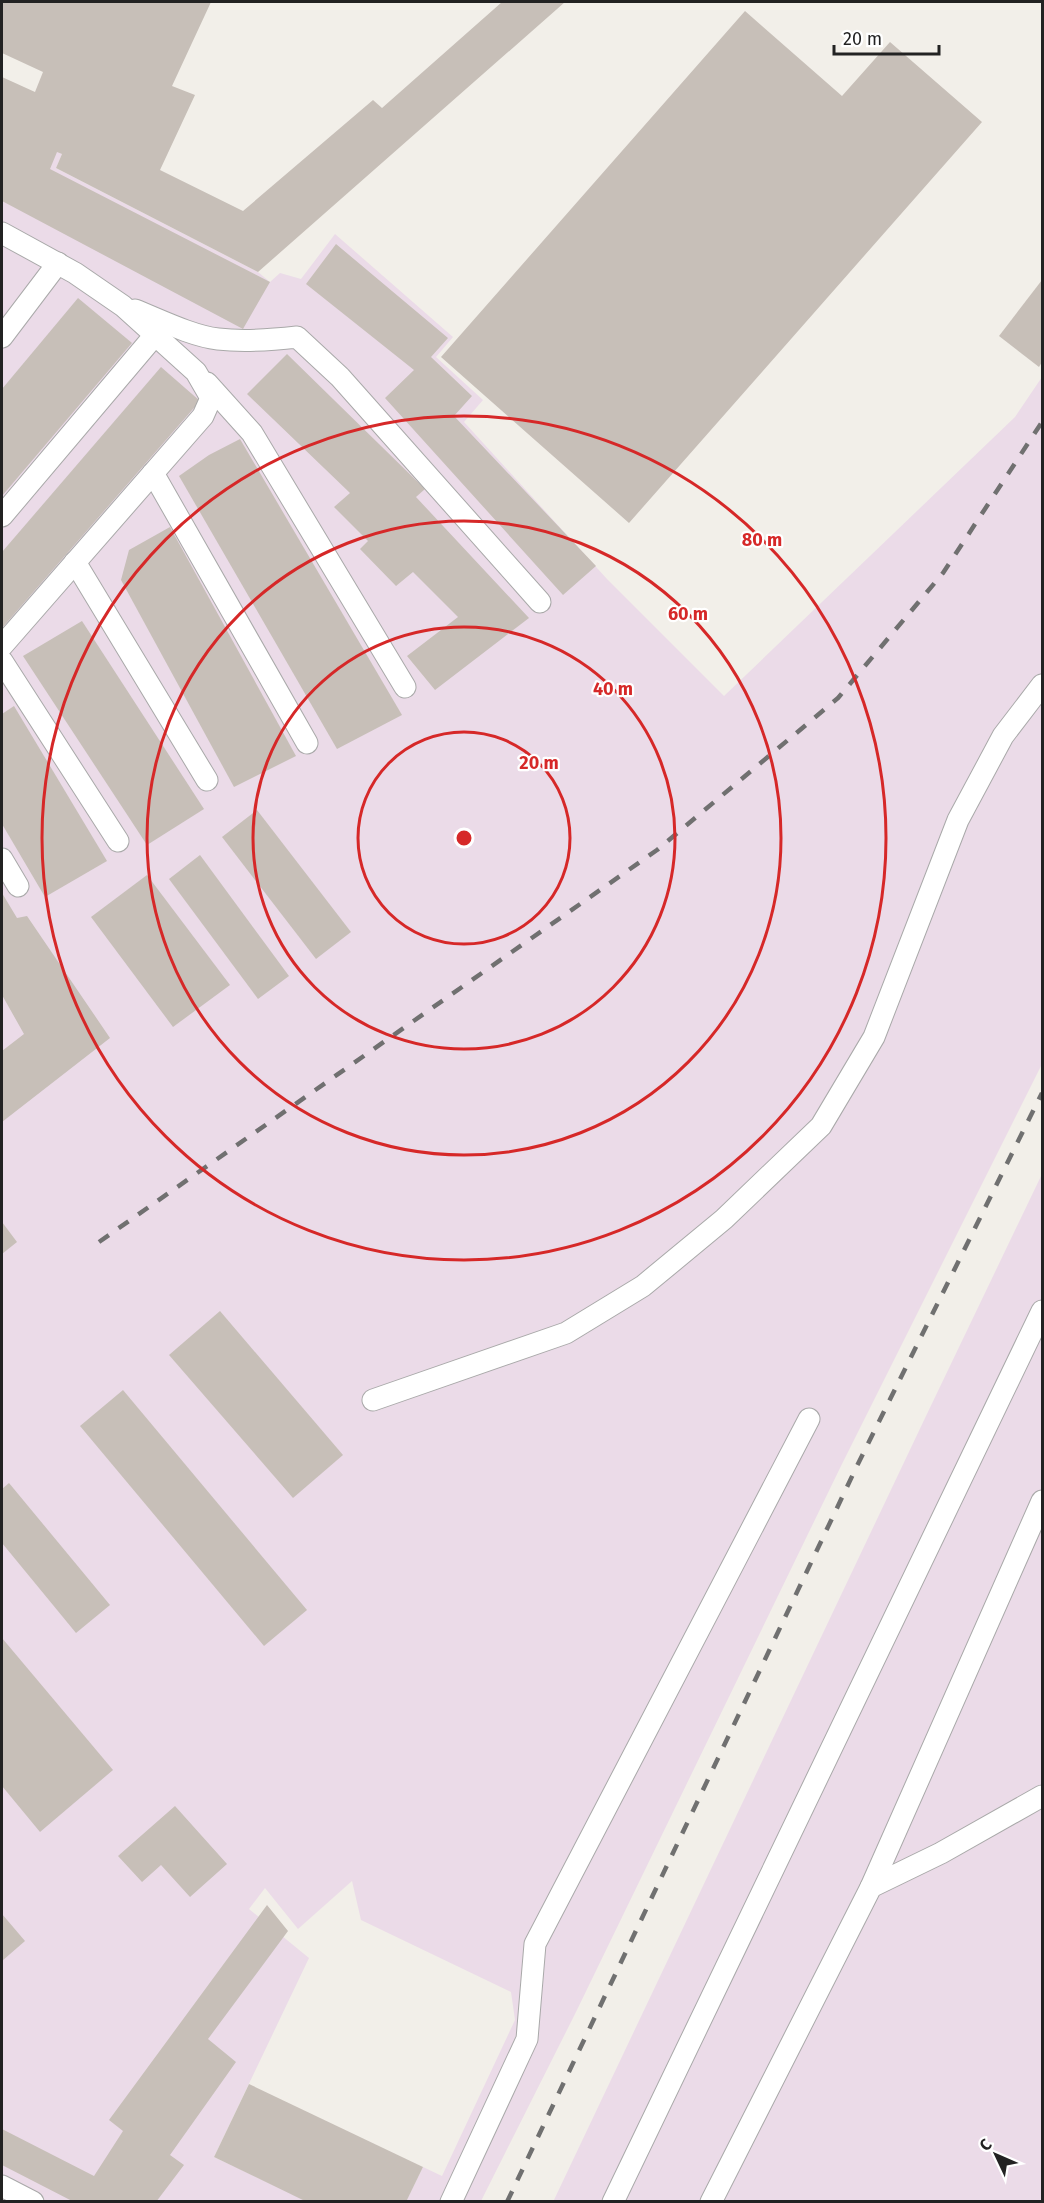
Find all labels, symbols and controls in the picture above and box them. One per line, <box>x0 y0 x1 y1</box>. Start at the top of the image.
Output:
scale bar <box>834 18 939 56</box>
text: 20 m <box>843 28 882 50</box>
text: 80 m <box>742 529 782 551</box>
text: 60 m <box>668 603 708 625</box>
text: 40 m <box>593 678 633 700</box>
text: 20 m <box>519 752 559 774</box>
centre of rings <box>454 828 474 848</box>
north arrow <box>966 2125 1026 2185</box>
text: С <box>976 2134 996 2155</box>

